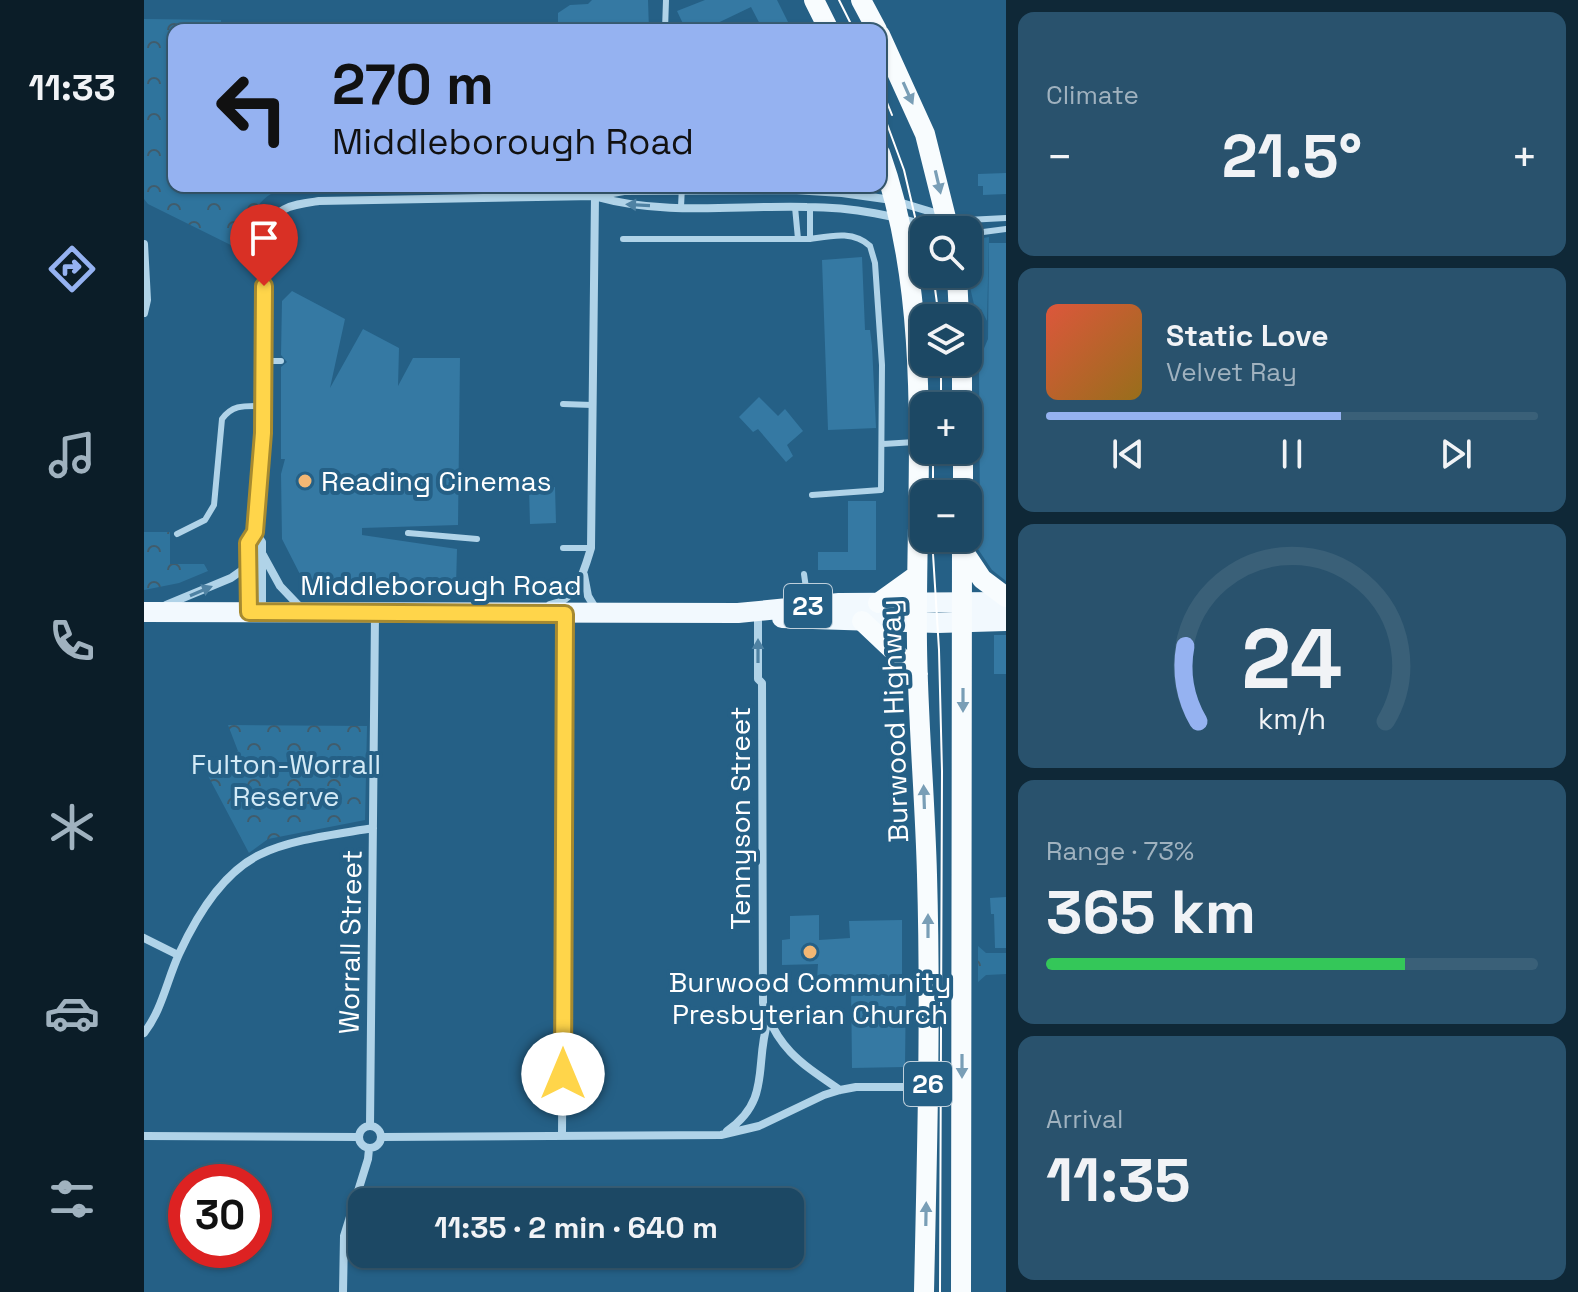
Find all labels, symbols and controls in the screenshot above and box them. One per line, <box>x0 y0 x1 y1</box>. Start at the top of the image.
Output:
text: 270 m <box>332 49 494 120</box>
icon: left <box>200 56 304 160</box>
text: 11:33 <box>28 65 116 111</box>
text: Climate <box>1046 78 1139 112</box>
one-way arrow <box>901 81 914 105</box>
text: 21.5° <box>1222 118 1362 195</box>
text: Middleborough Road <box>332 119 694 165</box>
text: − <box>1046 129 1073 185</box>
text: + <box>1511 129 1538 185</box>
one-way arrow <box>932 169 945 194</box>
one-way arrow <box>625 198 650 211</box>
pin <box>230 204 298 286</box>
icon: arrive <box>242 216 286 260</box>
map controls <box>910 216 982 552</box>
button: search <box>910 216 982 288</box>
icon: directions <box>44 241 100 297</box>
button: layers <box>910 304 982 376</box>
text: Static Love <box>1166 316 1329 355</box>
text: Velvet Ray <box>1166 355 1297 389</box>
button: + <box>910 392 982 464</box>
icon: music <box>44 427 100 483</box>
icon: previous <box>1106 432 1150 476</box>
icon: pause <box>1270 432 1314 476</box>
icon: next <box>1434 432 1478 476</box>
place label: Reading Cinemas <box>321 463 552 499</box>
marker: Reading Cinemas <box>296 472 314 490</box>
button: − <box>910 480 982 552</box>
street label: Middleborough Road <box>300 567 582 603</box>
road number: 23 <box>784 584 832 628</box>
one-way arrow <box>189 585 213 598</box>
street label: Burwood Highway <box>872 599 916 843</box>
text: 24 <box>1242 606 1342 712</box>
icon: phone <box>44 613 100 669</box>
one-way arrow <box>752 638 764 663</box>
one-way arrow <box>957 688 970 713</box>
text: km/h <box>1258 701 1326 737</box>
street label: Tennyson Street <box>722 706 758 930</box>
park label: Fulton-Worrall Reserve <box>191 746 381 814</box>
one-way arrow <box>917 784 930 809</box>
icon: climate <box>44 799 100 855</box>
text: Range · 73% <box>1046 834 1194 868</box>
street label: Worrall Street <box>330 849 370 1035</box>
text: 365 km <box>1046 874 1256 951</box>
one-way arrow <box>922 913 934 938</box>
marker: Burwood Community Presbyterian Church <box>801 943 819 961</box>
place label: Burwood Community Presbyterian Church <box>669 964 951 1032</box>
icon: car <box>44 985 100 1041</box>
position arrow <box>521 1032 605 1116</box>
one-way arrow <box>956 1054 968 1079</box>
road number: 26 <box>904 1062 952 1106</box>
text: Arrival <box>1046 1102 1123 1136</box>
text: 11:35 <box>1046 1142 1191 1219</box>
speed limit sign: 30 <box>168 1164 272 1268</box>
icon: filters <box>44 1171 100 1227</box>
one-way arrow <box>920 1201 932 1226</box>
text: 11:35 · 2 min · 640 m <box>434 1208 718 1247</box>

